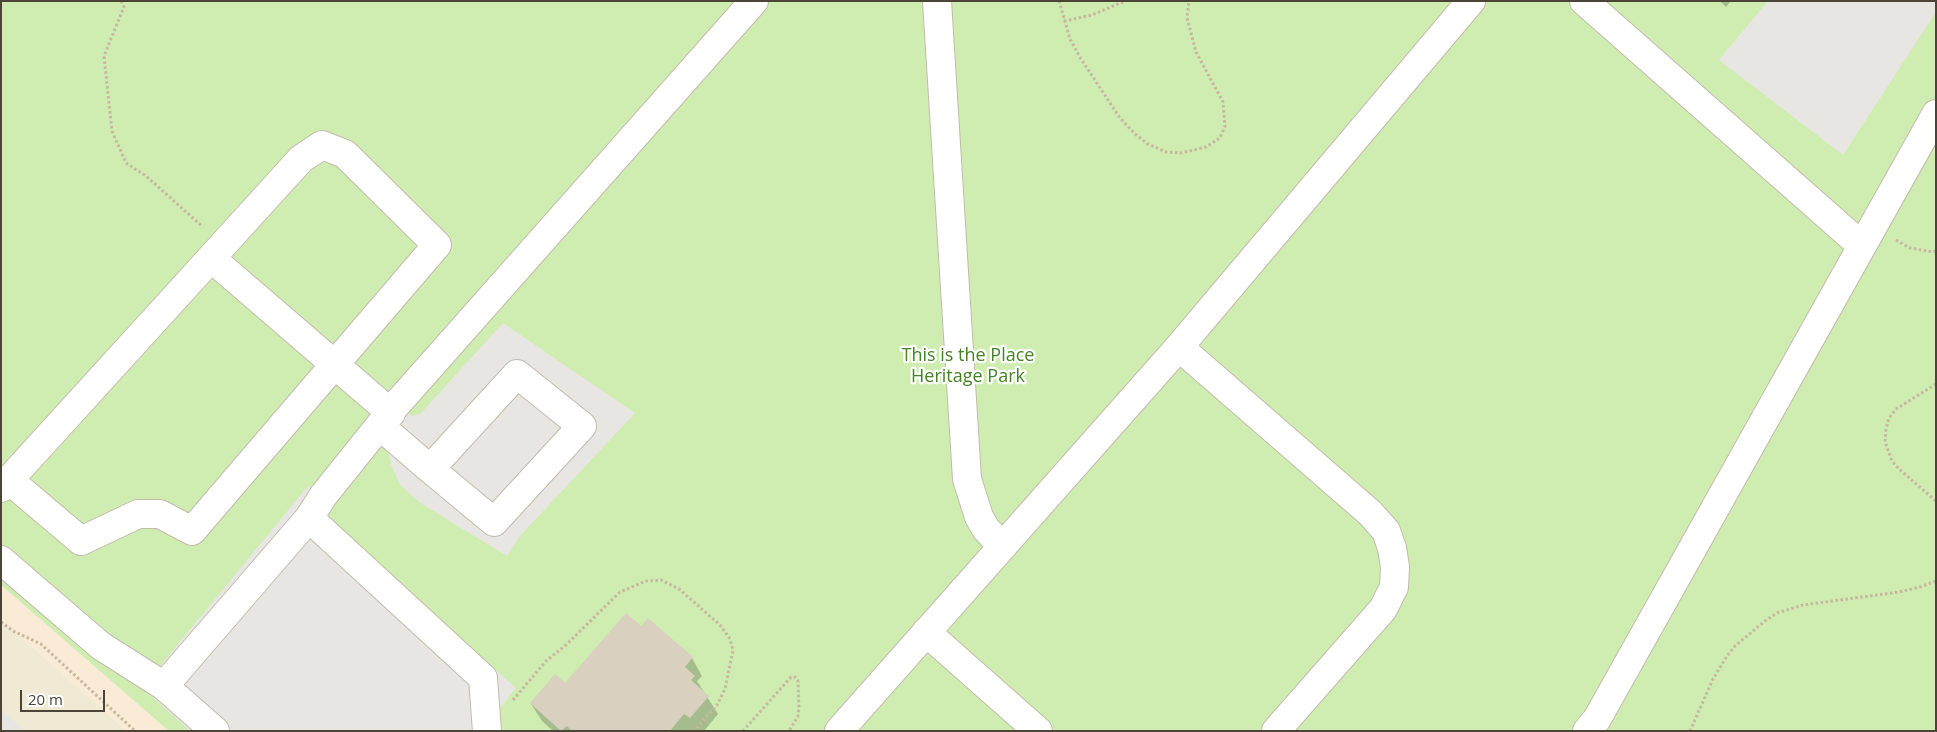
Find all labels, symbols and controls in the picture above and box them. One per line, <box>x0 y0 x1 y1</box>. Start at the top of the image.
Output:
park label: This is the Place Heritage Park <box>902 345 1034 388</box>
scale bar <box>22 680 108 712</box>
text: 20 m <box>28 689 63 709</box>

